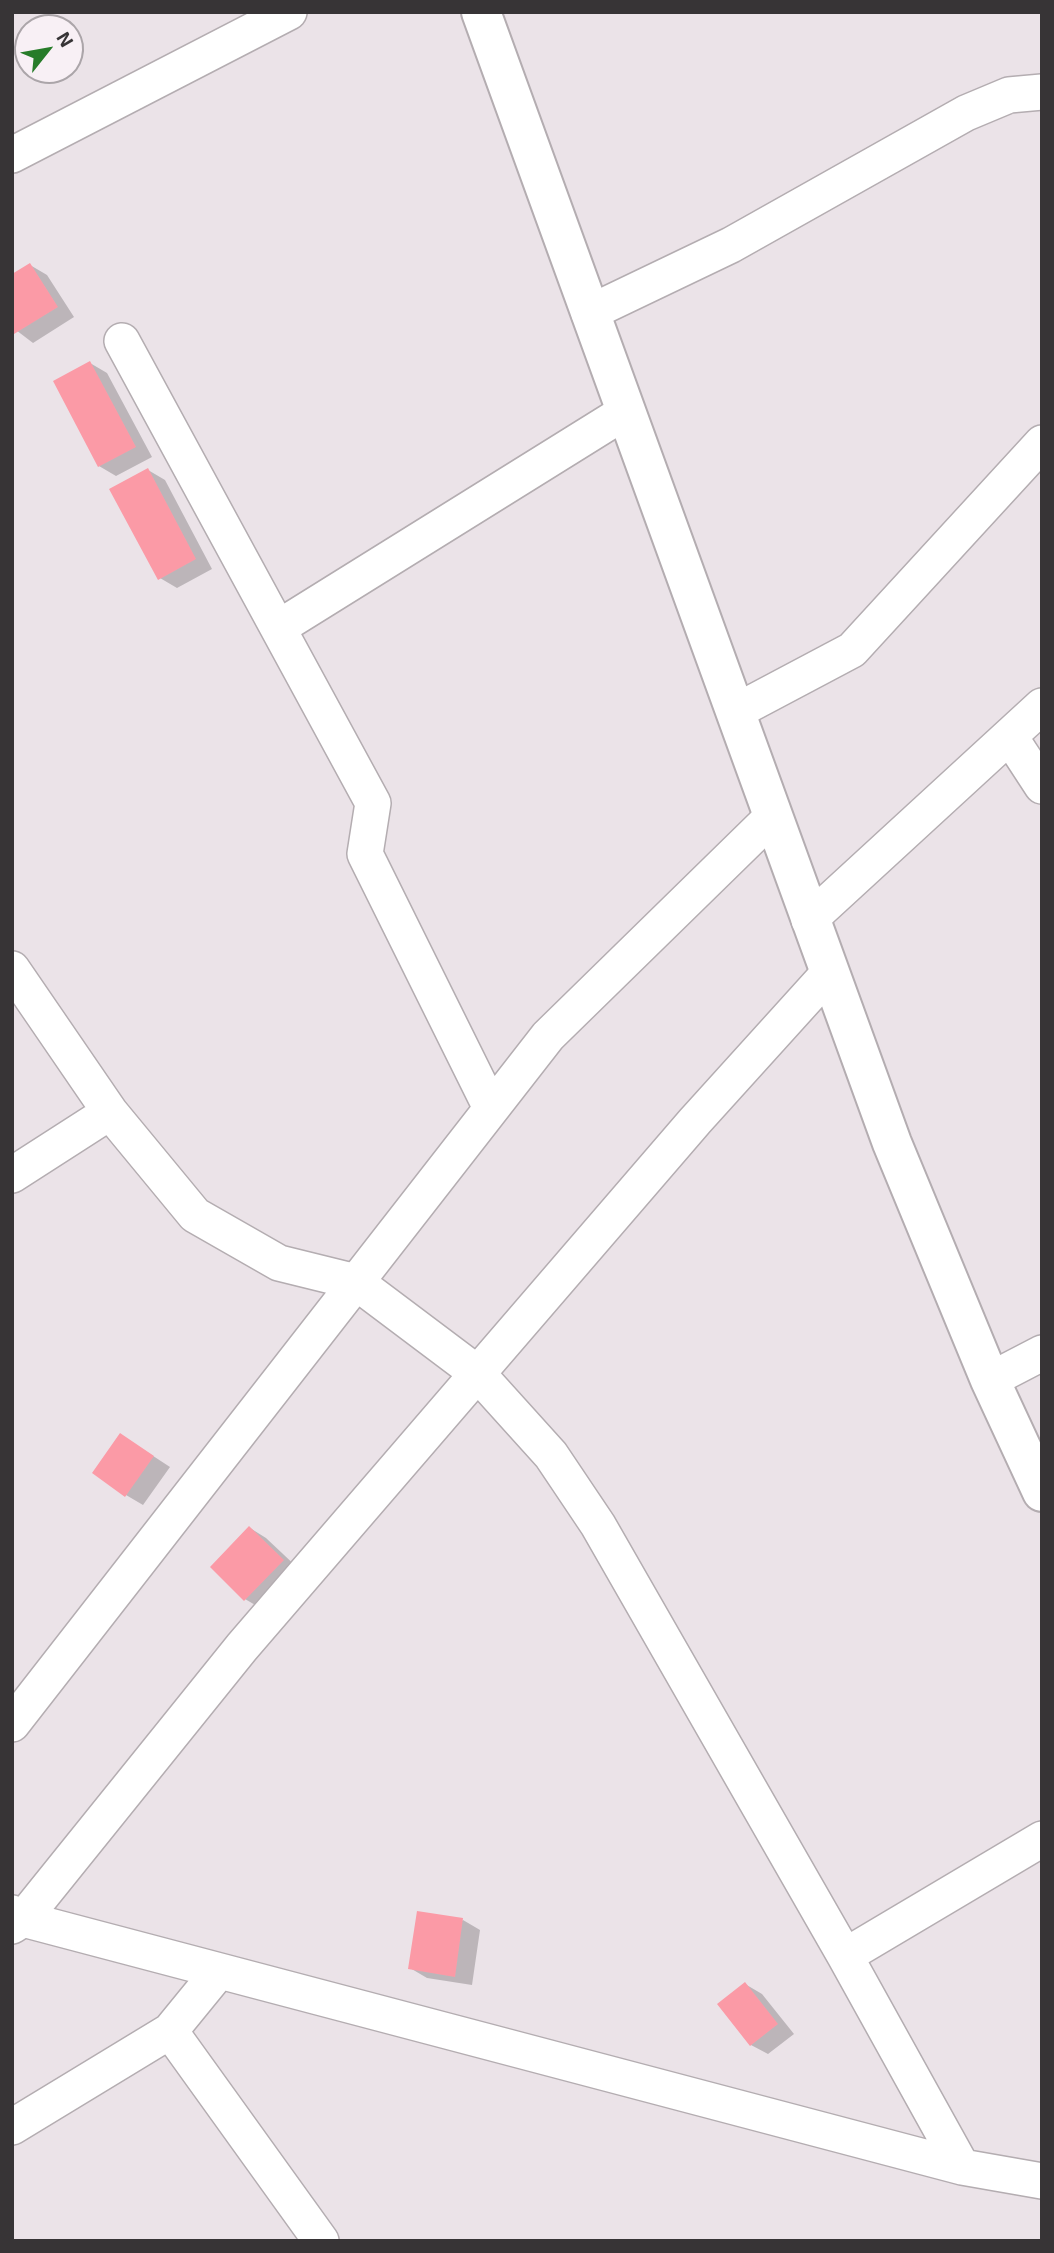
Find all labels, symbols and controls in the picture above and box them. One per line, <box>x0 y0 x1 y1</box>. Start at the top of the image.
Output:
north arrow <box>14 14 84 84</box>
text: N <box>52 27 79 51</box>

